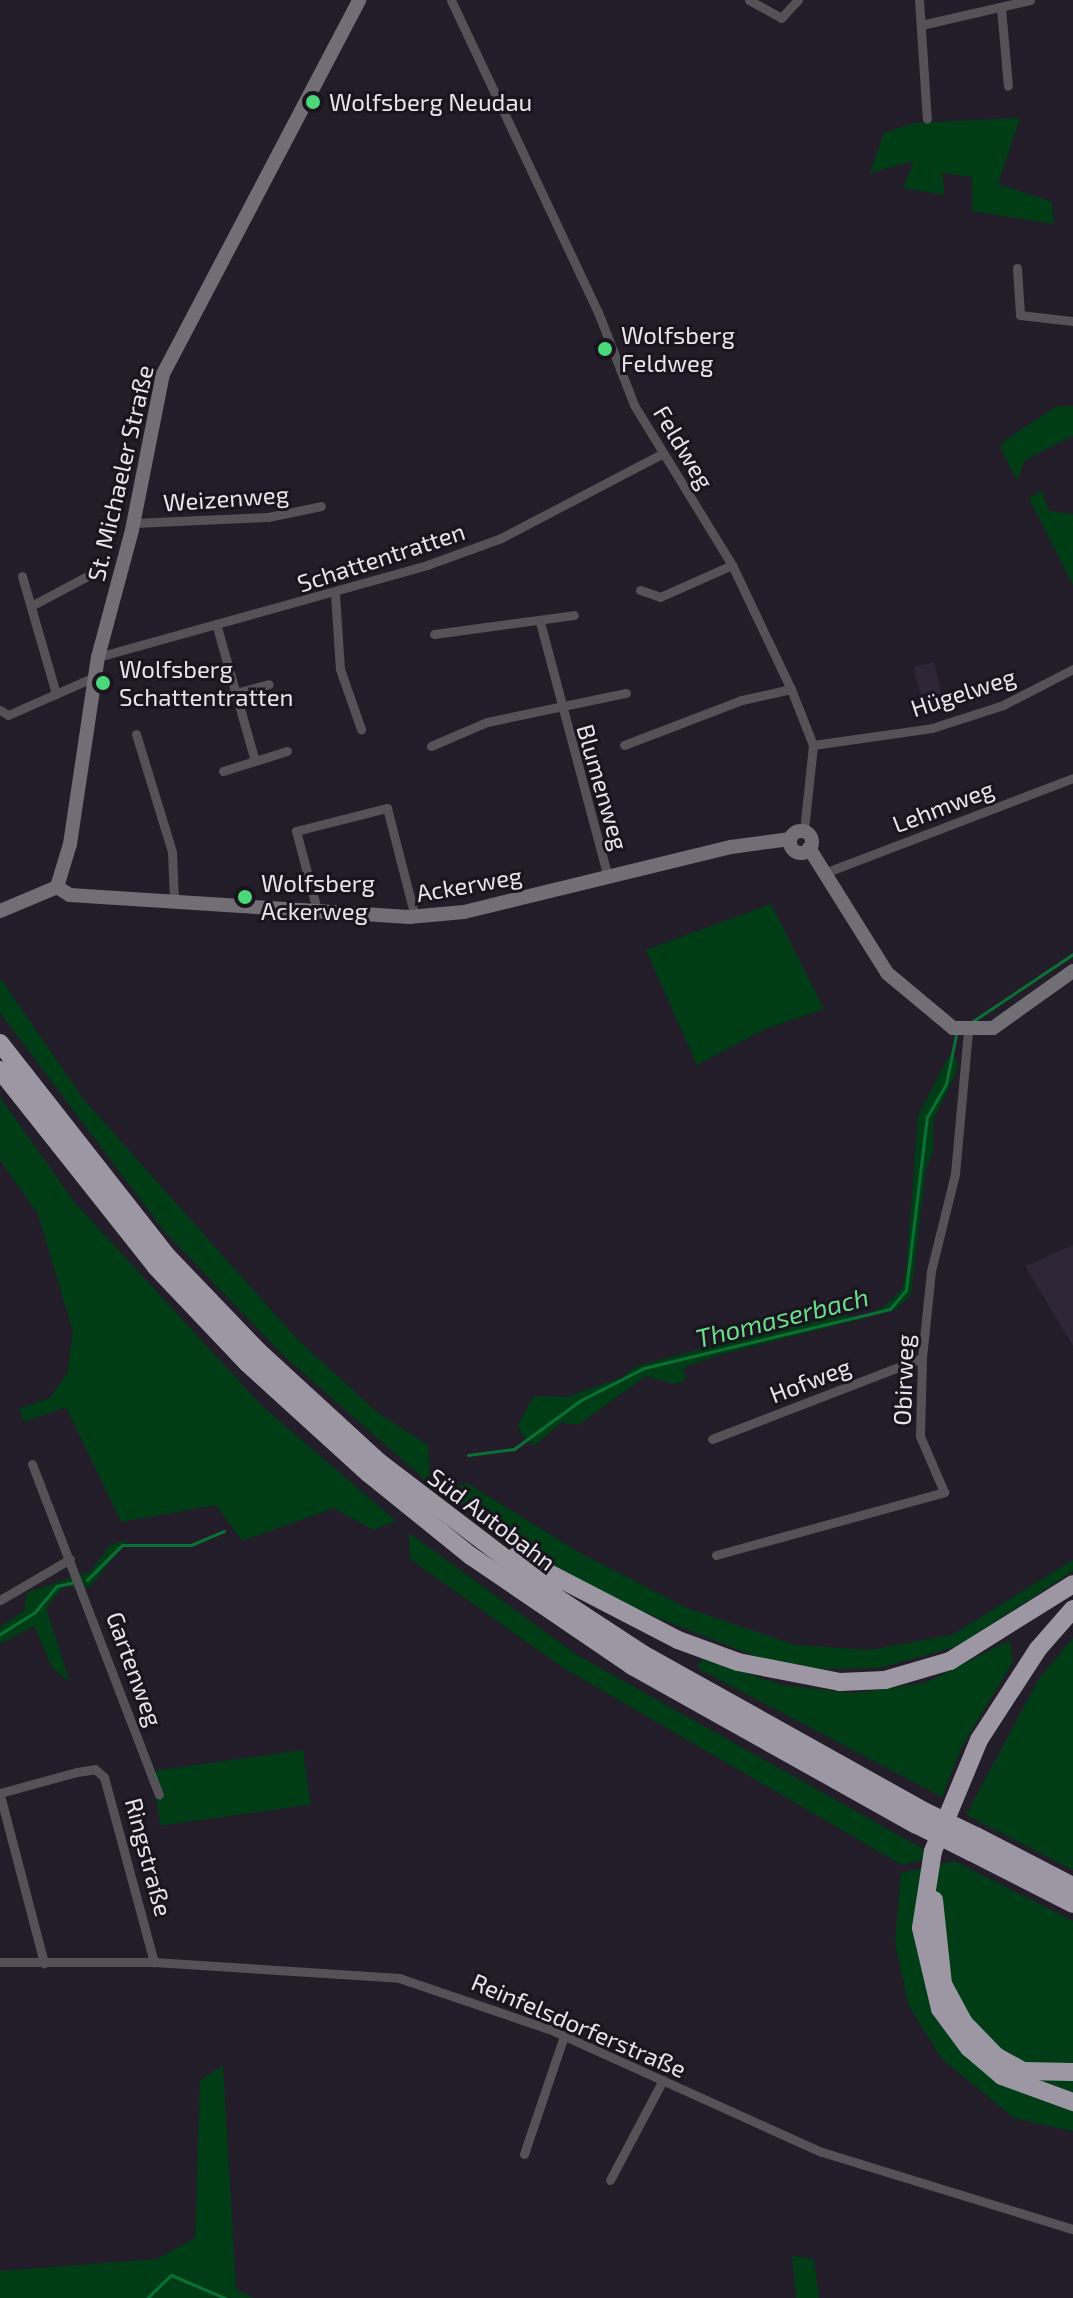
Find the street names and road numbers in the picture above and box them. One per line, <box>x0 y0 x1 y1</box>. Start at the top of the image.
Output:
street label: St. Michaeler Straße <box>81 362 159 584</box>
street label: Feldweg <box>648 400 720 494</box>
street label: Weizenweg <box>162 479 290 517</box>
street label: Schattentratten <box>294 516 468 598</box>
street label: Hügelweg <box>907 662 1019 722</box>
street label: Blumenweg <box>571 721 635 853</box>
street label: Lehmweg <box>888 774 998 838</box>
street label: Ackerweg <box>414 861 524 907</box>
street label: Obirweg <box>887 1334 919 1426</box>
street label: Hofweg <box>765 1351 855 1409</box>
street label: Süd Autobahn <box>422 1462 562 1576</box>
street label: Gartenweg <box>101 1608 169 1730</box>
street label: Ringstraße <box>119 1795 179 1919</box>
street label: Reinfelsdorferstraße <box>467 1967 691 2083</box>

